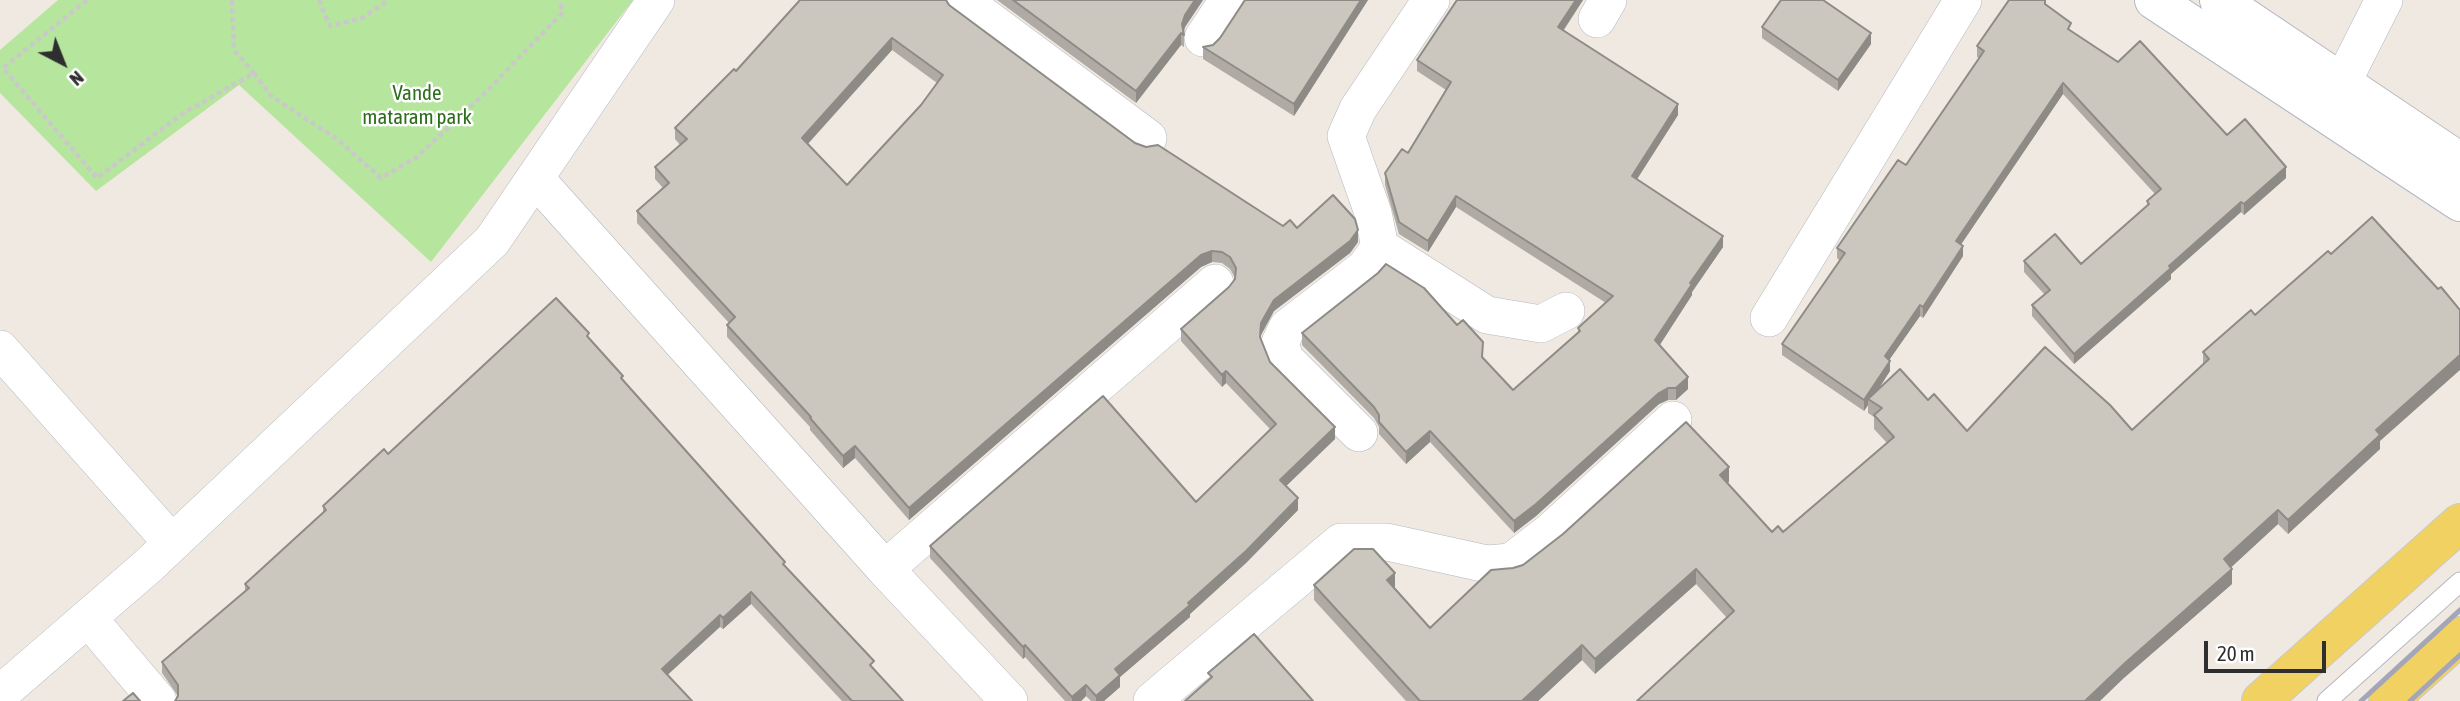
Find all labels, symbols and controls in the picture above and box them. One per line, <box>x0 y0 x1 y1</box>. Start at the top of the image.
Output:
north arrow <box>28 28 98 98</box>
text: N <box>66 67 89 91</box>
park label: Vande mataram park <box>362 80 472 130</box>
scale bar <box>2208 628 2330 672</box>
text: 20 m <box>2217 641 2255 665</box>

